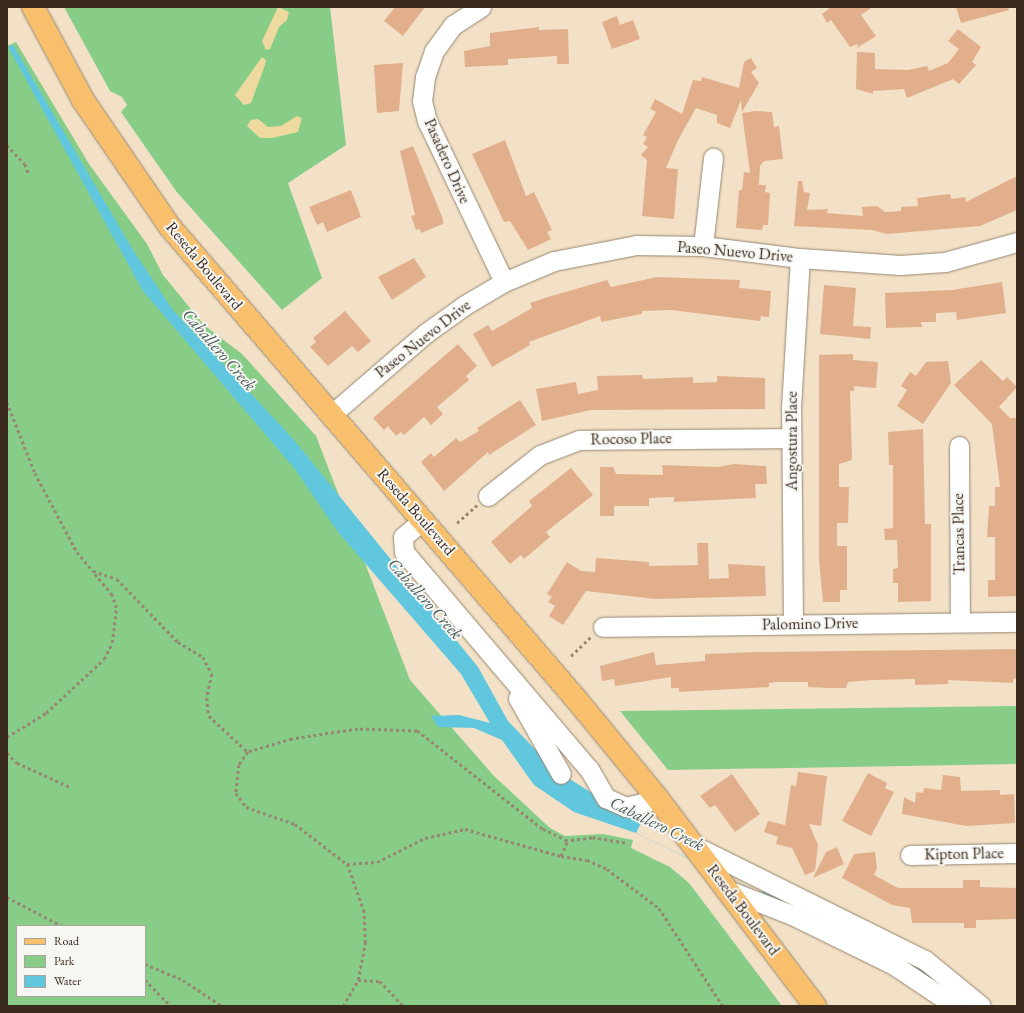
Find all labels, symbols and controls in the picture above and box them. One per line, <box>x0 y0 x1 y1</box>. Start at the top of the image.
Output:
street label: Pasadero Drive <box>420 116 474 206</box>
street label: Reseda Boulevard <box>162 218 246 314</box>
street label: Paseo Nuevo Drive <box>676 237 794 267</box>
street label: Paseo Nuevo Drive <box>371 296 475 382</box>
water label: Caballero Creek <box>178 305 260 395</box>
street label: Angostura Place <box>782 391 802 491</box>
street label: Rocoso Place <box>590 429 672 449</box>
street label: Reseda Boulevard <box>373 465 459 559</box>
street label: Trancas Place <box>949 493 969 575</box>
water label: Caballero Creek <box>383 554 467 644</box>
street label: Palomino Drive <box>762 614 858 634</box>
water label: Caballero Creek <box>607 792 707 856</box>
street label: Kipton Place <box>924 844 1004 864</box>
street label: Reseda Boulevard <box>703 861 783 959</box>
legend <box>16 925 146 997</box>
text: Road <box>54 933 79 949</box>
text: Park <box>54 953 74 969</box>
text: Water <box>54 973 81 989</box>

